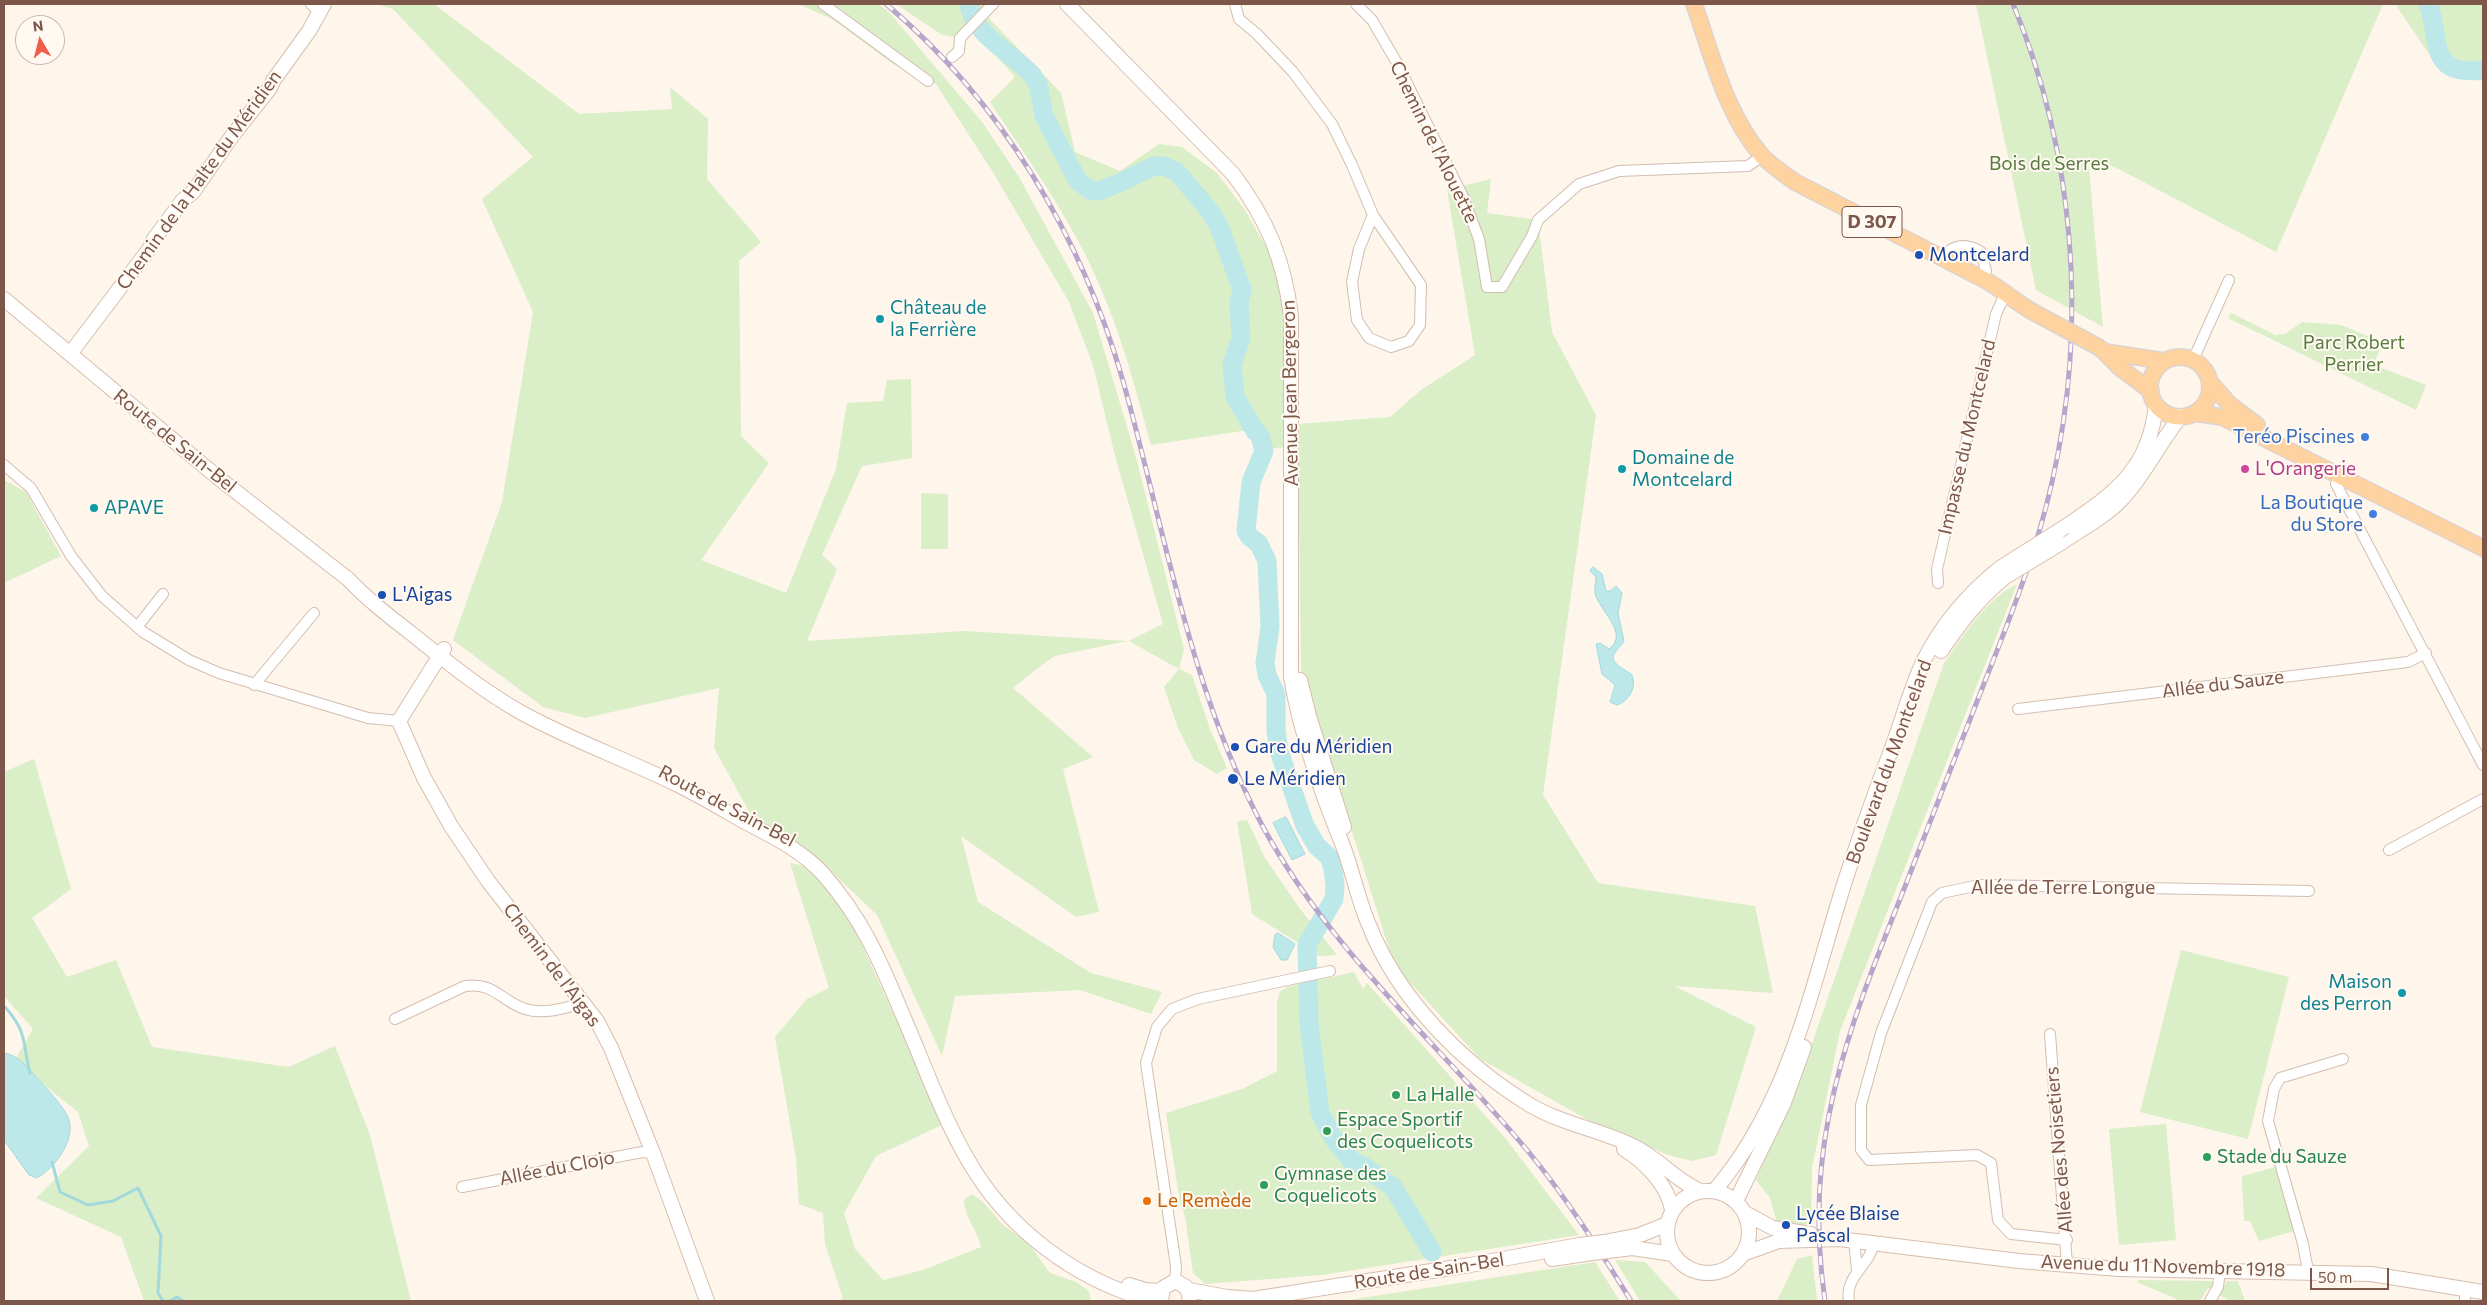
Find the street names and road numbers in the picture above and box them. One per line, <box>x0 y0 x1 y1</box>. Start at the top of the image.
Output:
street label: Chemin de l'Alouette <box>1385 57 1483 227</box>
street label: Chemin de la Halte du Méridien <box>112 66 286 294</box>
road number: D 307 <box>1842 206 1902 238</box>
street label: Avenue Jean Bergeron <box>1277 300 1303 486</box>
street label: Impasse du Montcelard <box>1933 337 2001 537</box>
street label: Route de Sain-Bel <box>109 384 241 498</box>
street label: Boulevard du Montcelard <box>1841 657 1937 867</box>
street label: Allée du Sauze <box>2161 665 2285 703</box>
street label: Route de Sain-Bel <box>655 760 799 852</box>
street label: Allée de Terre Longue <box>1971 877 2155 899</box>
street label: Chemin de l'Aigas <box>498 899 606 1031</box>
street label: Allée des Noisetiers <box>2040 1066 2078 1234</box>
street label: Allée du Clojo <box>497 1146 617 1190</box>
street label: Route de Sain-Bel <box>1352 1248 1506 1294</box>
street label: Avenue du 11 Novembre 1918 <box>2040 1250 2286 1282</box>

